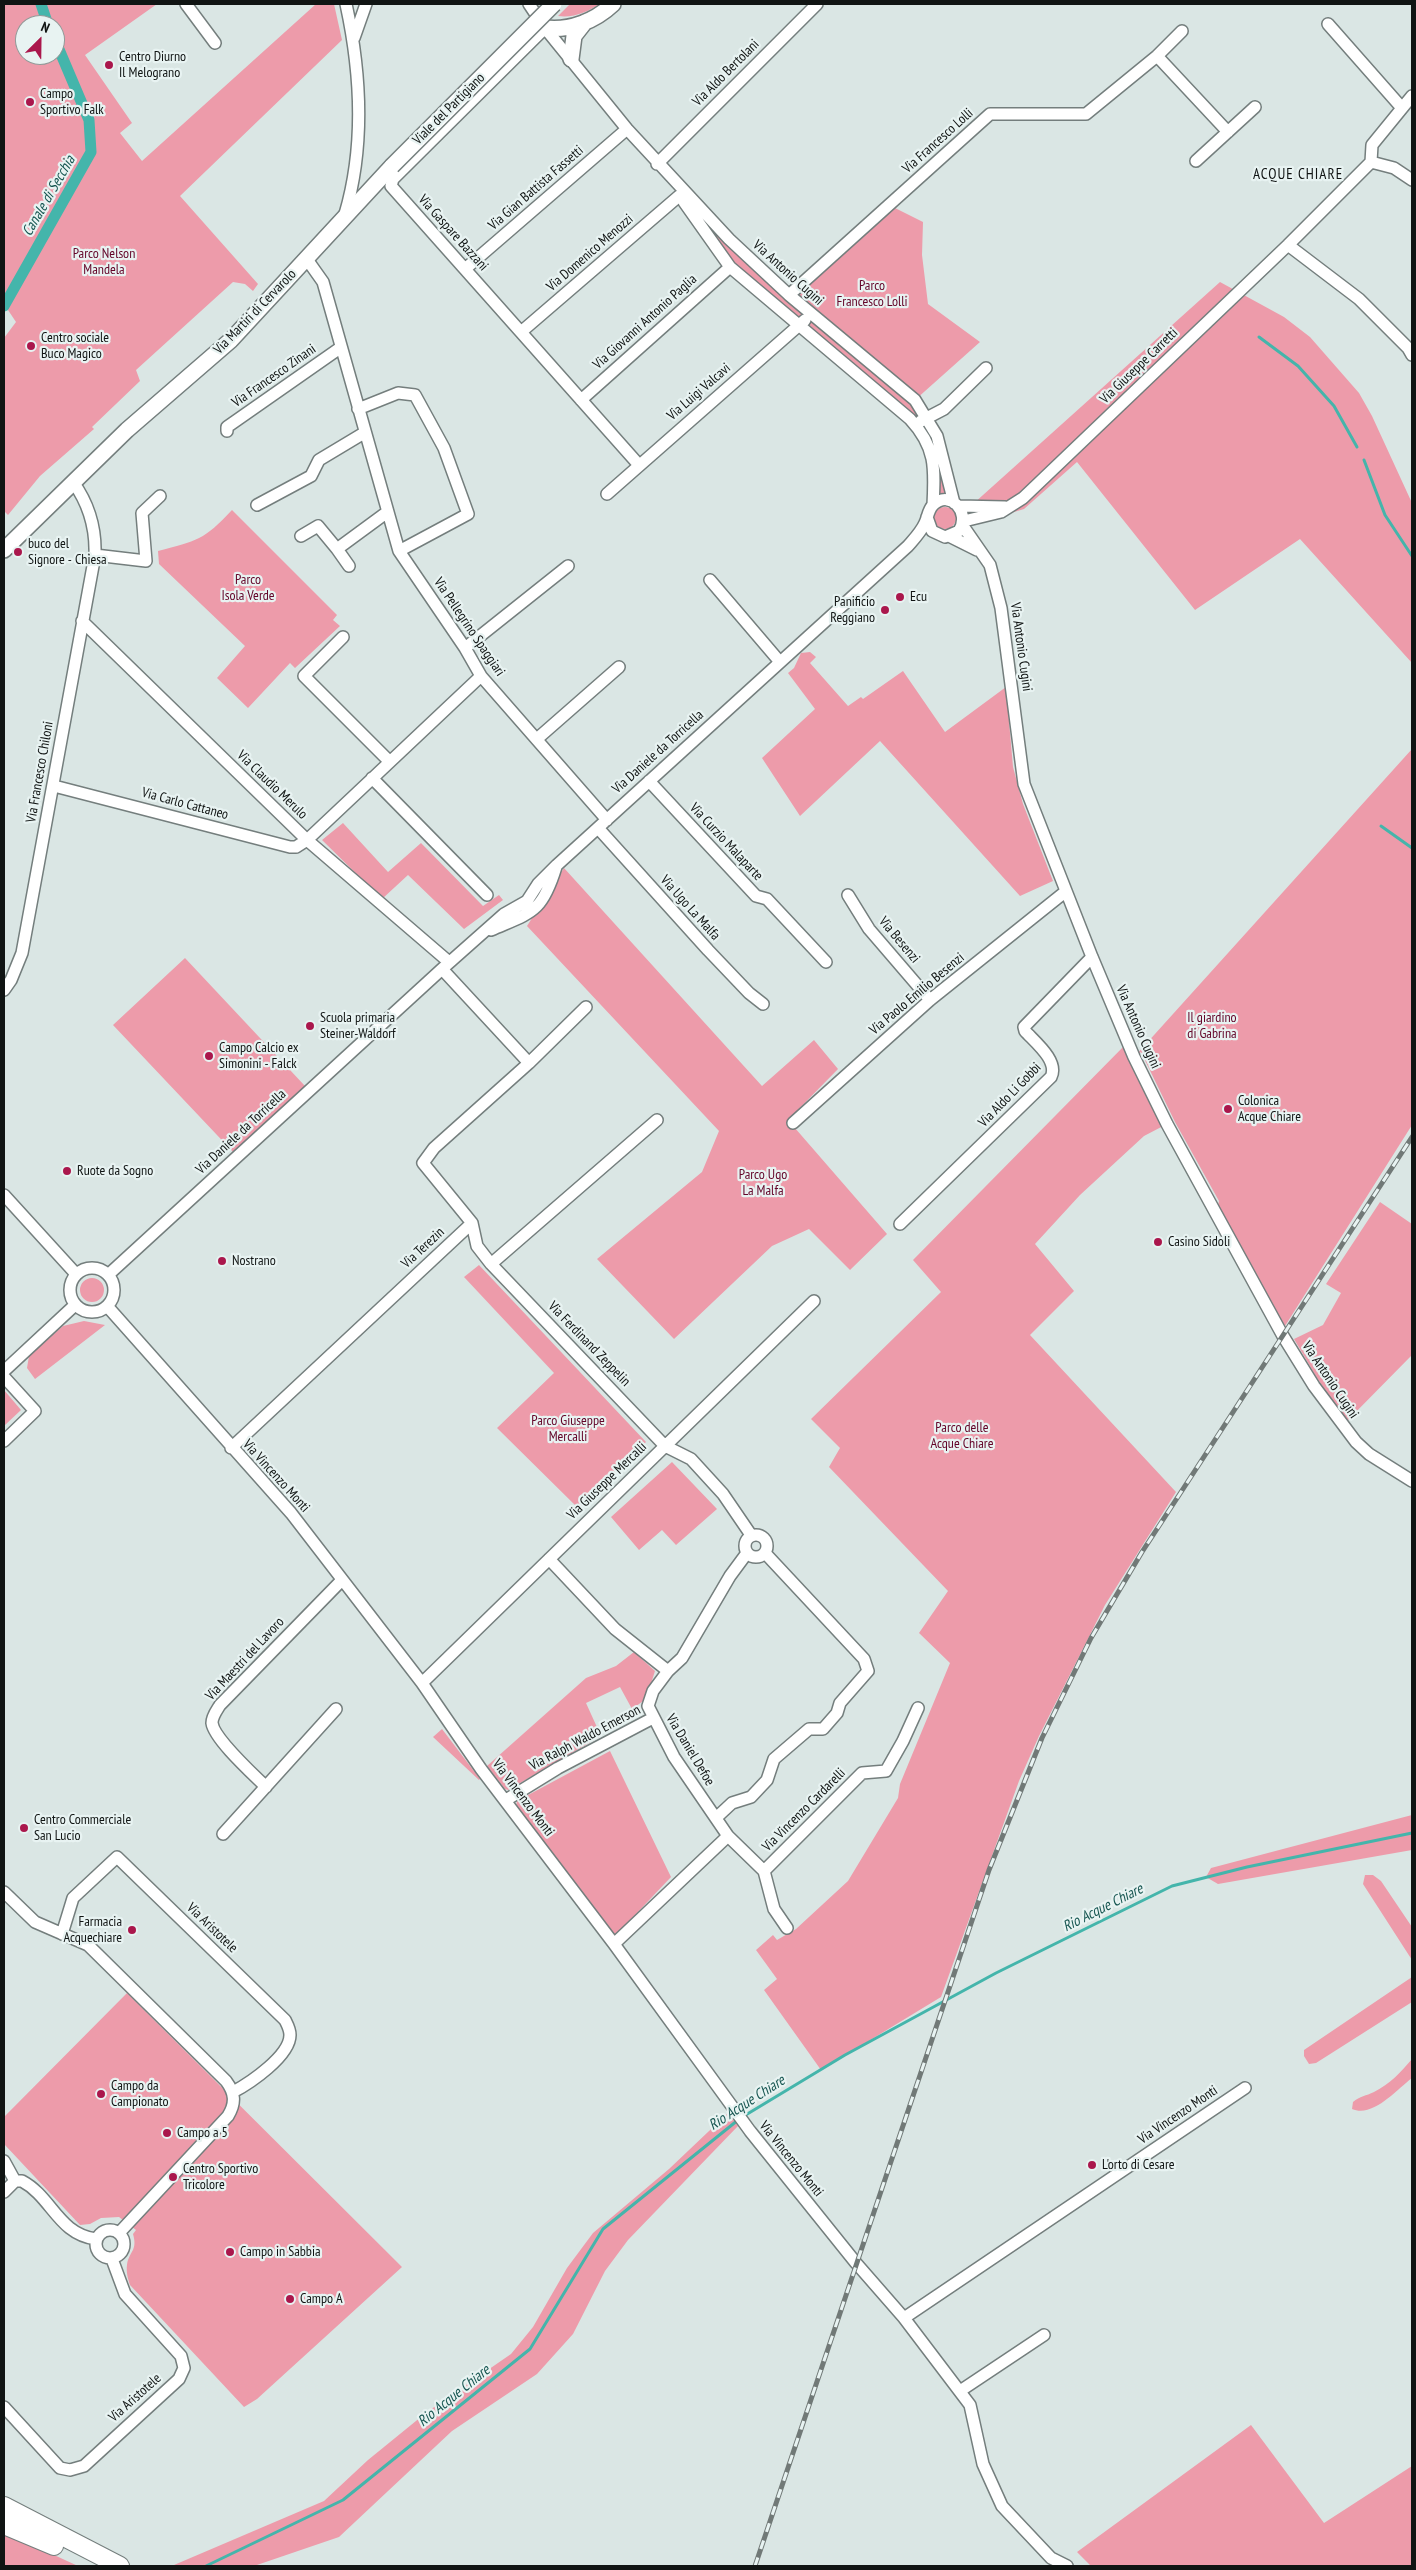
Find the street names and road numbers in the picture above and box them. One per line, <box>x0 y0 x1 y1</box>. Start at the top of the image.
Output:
street label: Via Aldo Bertolani <box>689 36 763 110</box>
street label: Viale del Partigiano <box>410 70 488 148</box>
street label: Via Francesco Lolli <box>899 105 977 177</box>
street label: Via Gian Battista Fassetti <box>485 142 587 234</box>
street label: Via Gaspare Bazzani <box>414 191 492 275</box>
street label: Via Domenico Menozzi <box>543 211 637 295</box>
street label: Via Antonio Cugini <box>749 237 827 309</box>
street label: Via Martiri di Cervarolo <box>210 266 300 358</box>
street label: Via Giovanni Antonio Paglia <box>590 271 700 373</box>
street label: Via Giuseppe Carretti <box>1097 325 1181 407</box>
street label: Via Francesco Zinani <box>229 341 319 411</box>
street label: Via Luigi Valcavi <box>664 360 734 424</box>
street label: Via Pellegrino Spaggiari <box>430 574 508 680</box>
street label: Via Antonio Cugini <box>1006 602 1036 692</box>
street label: Via Daniele da Torricella <box>609 707 707 797</box>
street label: Via Francesco Chiloni <box>23 720 57 824</box>
street label: Via Claudio Merulo <box>233 747 311 823</box>
street label: Via Carlo Cattaneo <box>140 784 230 824</box>
street label: Via Curzio Malaparte <box>686 800 766 884</box>
street label: Via Ugo La Malfa <box>656 872 724 944</box>
street label: Via Besenzi <box>875 913 923 967</box>
street label: Via Paolo Emilio Besenzi <box>866 949 968 1039</box>
street label: Via Antonio Cugini <box>1112 983 1164 1071</box>
street label: Via Aldo Li Gobbi <box>975 1059 1045 1131</box>
street label: Via Daniele da Torricella <box>193 1086 289 1178</box>
street label: Via Terezin <box>398 1224 448 1272</box>
street label: Via Ferdinand Zeppelin <box>544 1298 634 1390</box>
street label: Via Antonio Cugini <box>1298 1338 1362 1422</box>
street label: Via Vincenzo Monti <box>239 1436 313 1516</box>
street label: Via Giuseppe Mercalli <box>564 1439 650 1523</box>
street label: Via Maestri del Lavoro <box>202 1614 288 1704</box>
street label: Via Ralph Waldo Emerson <box>527 1702 643 1774</box>
street label: Via Daniel Defoe <box>662 1711 718 1789</box>
street label: Via Vincenzo Monti <box>489 1756 557 1840</box>
street label: Via Vincenzo Cardarelli <box>759 1765 849 1855</box>
street label: Via Aristotele <box>183 1899 241 1957</box>
street label: Via Vincenzo Monti <box>1135 2082 1221 2148</box>
street label: Via Vincenzo Monti <box>755 2118 827 2200</box>
street label: Via Aristotele <box>105 2370 165 2426</box>

